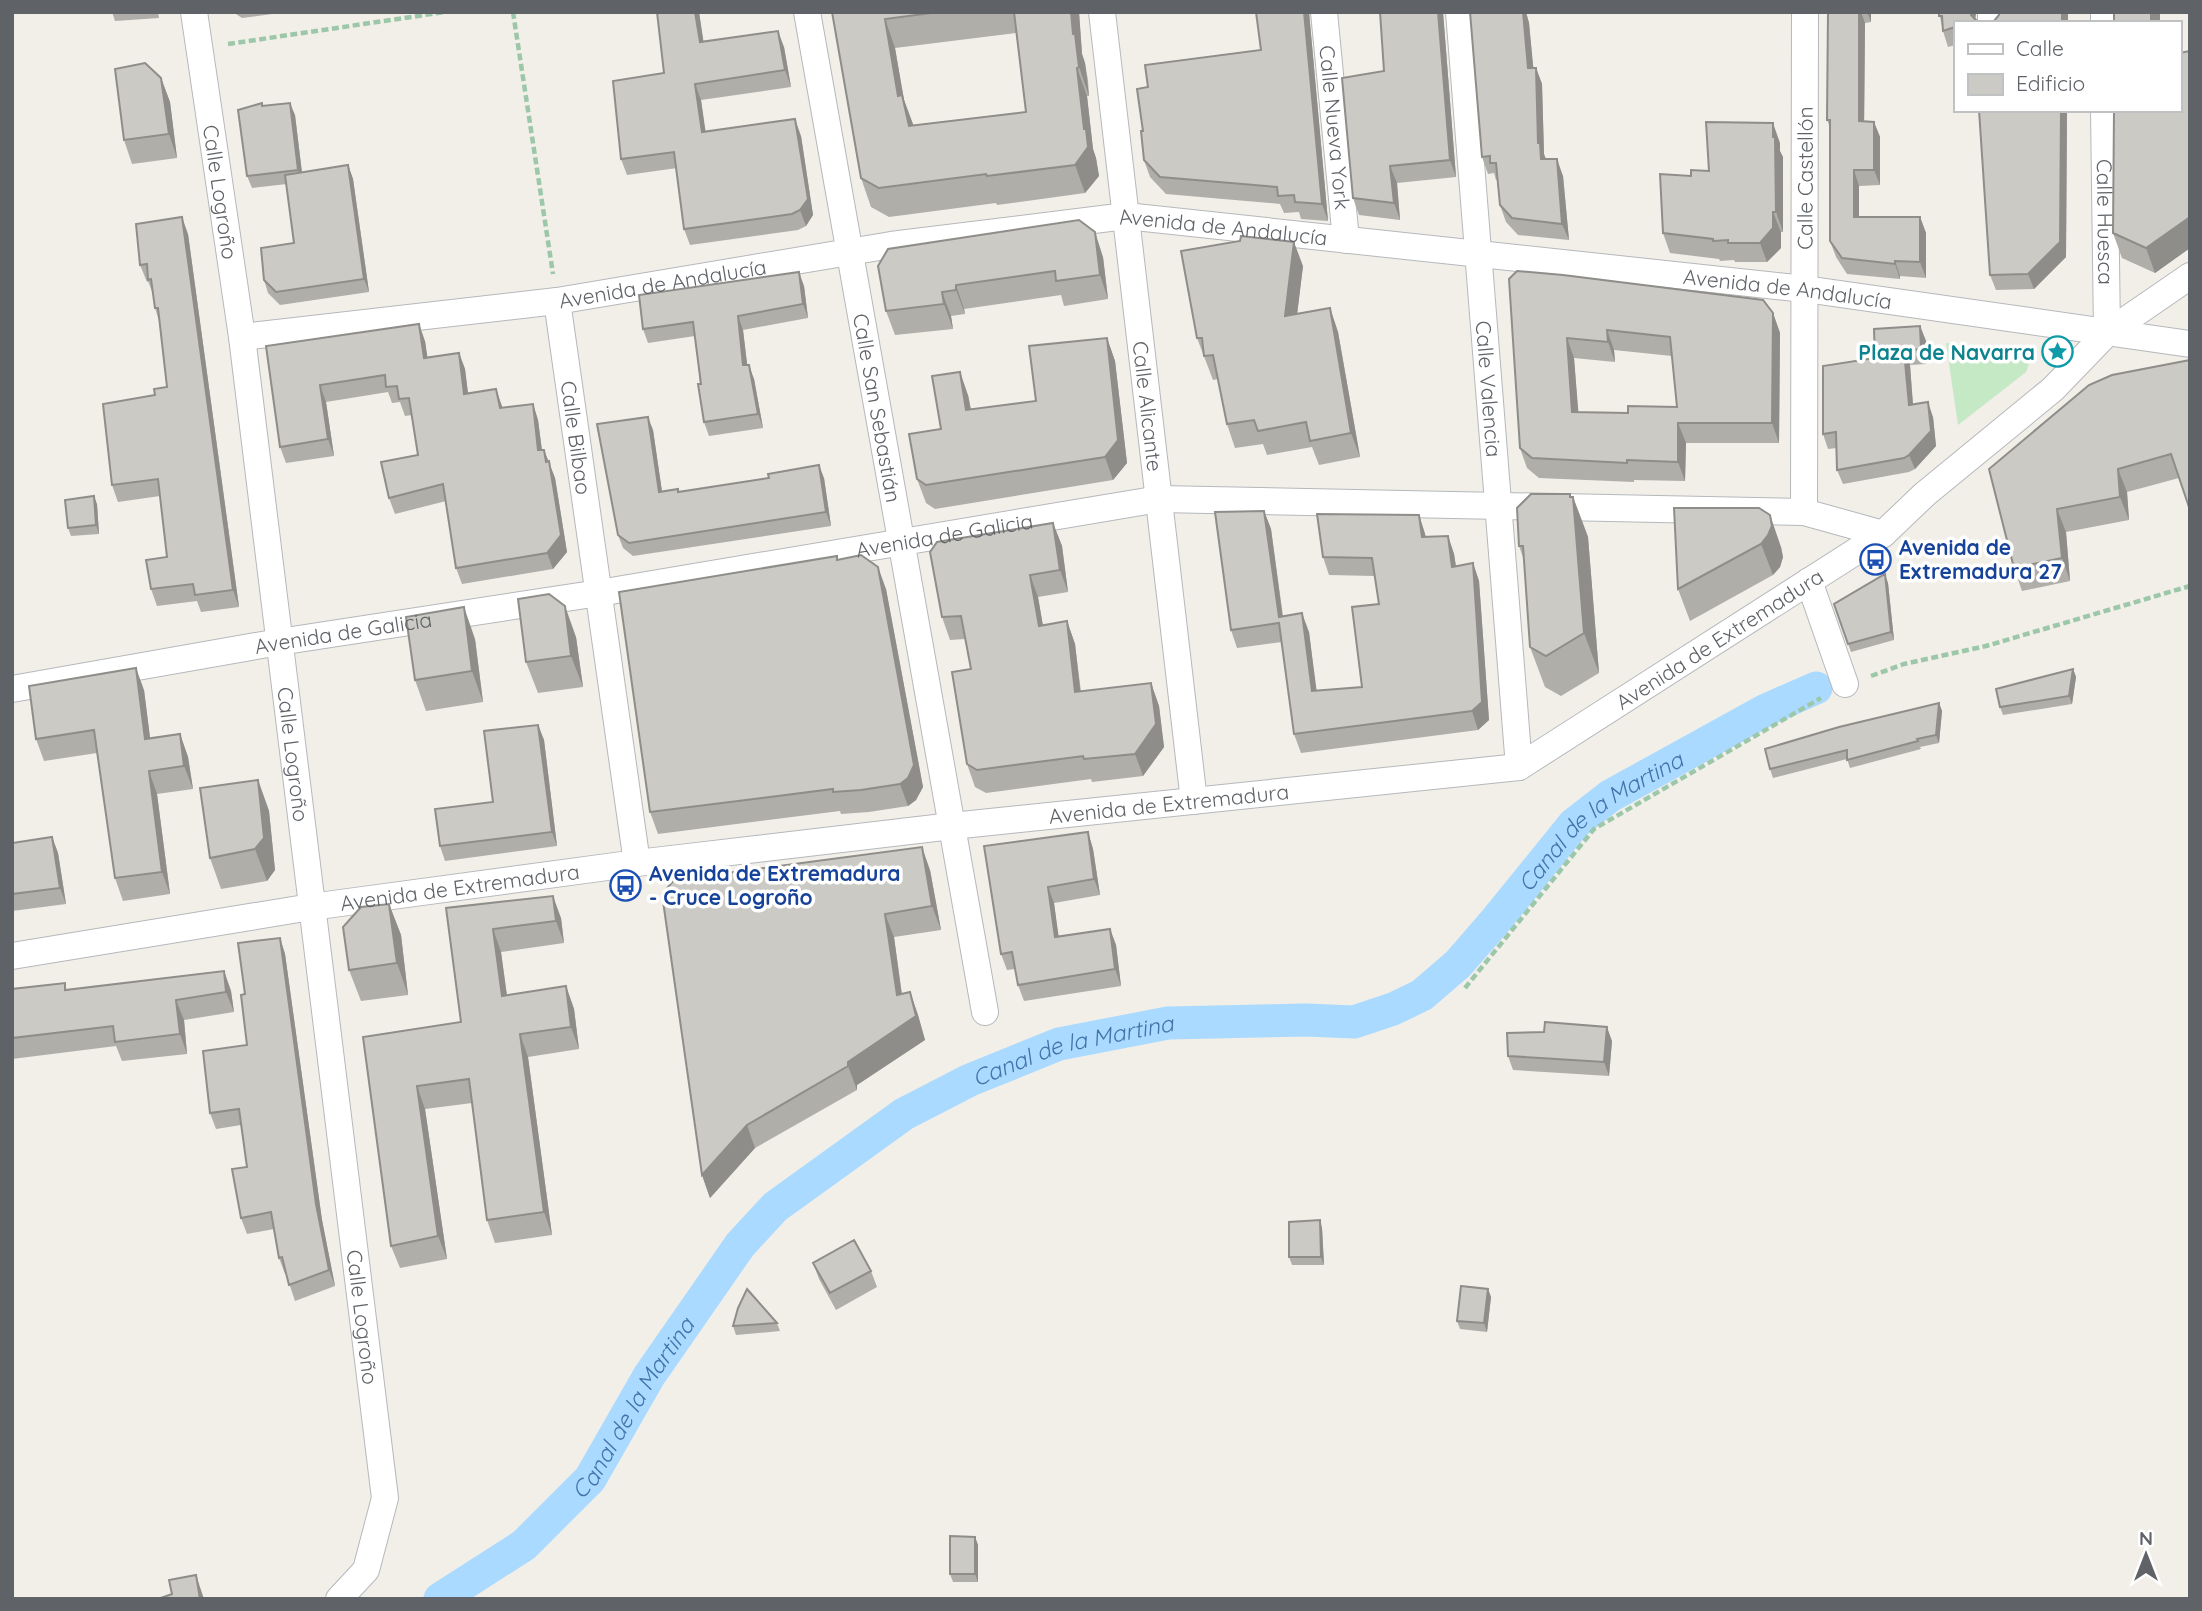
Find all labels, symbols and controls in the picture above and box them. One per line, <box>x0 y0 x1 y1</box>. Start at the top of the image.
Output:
legend <box>1954 21 2181 112</box>
text: Calle <box>2016 35 2064 61</box>
street label: Calle Nueva York <box>1314 44 1356 211</box>
text: Edificio <box>2016 70 2085 96</box>
street label: Calle Castellón <box>1792 106 1818 250</box>
street label: Calle Logroño <box>198 123 243 261</box>
street label: Calle Huesca <box>2092 159 2119 285</box>
street label: Avenida de Andalucía <box>1117 202 1329 251</box>
street label: Avenida de Andalucía <box>557 253 768 314</box>
street label: Avenida de Andalucía <box>1682 263 1894 314</box>
street label: Calle San Sebastián <box>848 311 907 504</box>
street label: Calle Valencia <box>1471 320 1507 458</box>
place icon: Plaza de Navarra <box>2041 335 2075 369</box>
place label: Plaza de Navarra <box>1858 339 2035 365</box>
street label: Calle Alicante <box>1127 340 1168 473</box>
street label: Calle Bilbao <box>555 379 597 496</box>
street label: Avenida de Galicia <box>854 507 1035 563</box>
place label: Avenida de Extremadura 27 <box>1899 534 2062 584</box>
bus stop icon: Avenida de Extremadura 27 <box>1859 542 1893 576</box>
street label: Avenida de Extremadura <box>1611 563 1828 715</box>
street label: Avenida de Galicia <box>252 606 434 659</box>
street label: Calle Logroño <box>272 685 315 823</box>
water label: Canal de la Martina <box>1511 744 1688 897</box>
street label: Avenida de Extremadura <box>1047 778 1290 829</box>
street label: Avenida de Extremadura <box>338 858 581 916</box>
place label: Avenida de Extremadura - Cruce Logroño <box>649 860 900 910</box>
bus stop icon: Avenida de Extremadura - Cruce Logroño <box>609 868 643 902</box>
water label: Canal de la Martina <box>968 1008 1177 1092</box>
street label: Calle Logroño <box>342 1248 384 1386</box>
water label: Canal de la Martina <box>565 1311 700 1504</box>
north arrow <box>2111 1520 2181 1590</box>
text: N <box>2139 1526 2153 1550</box>

